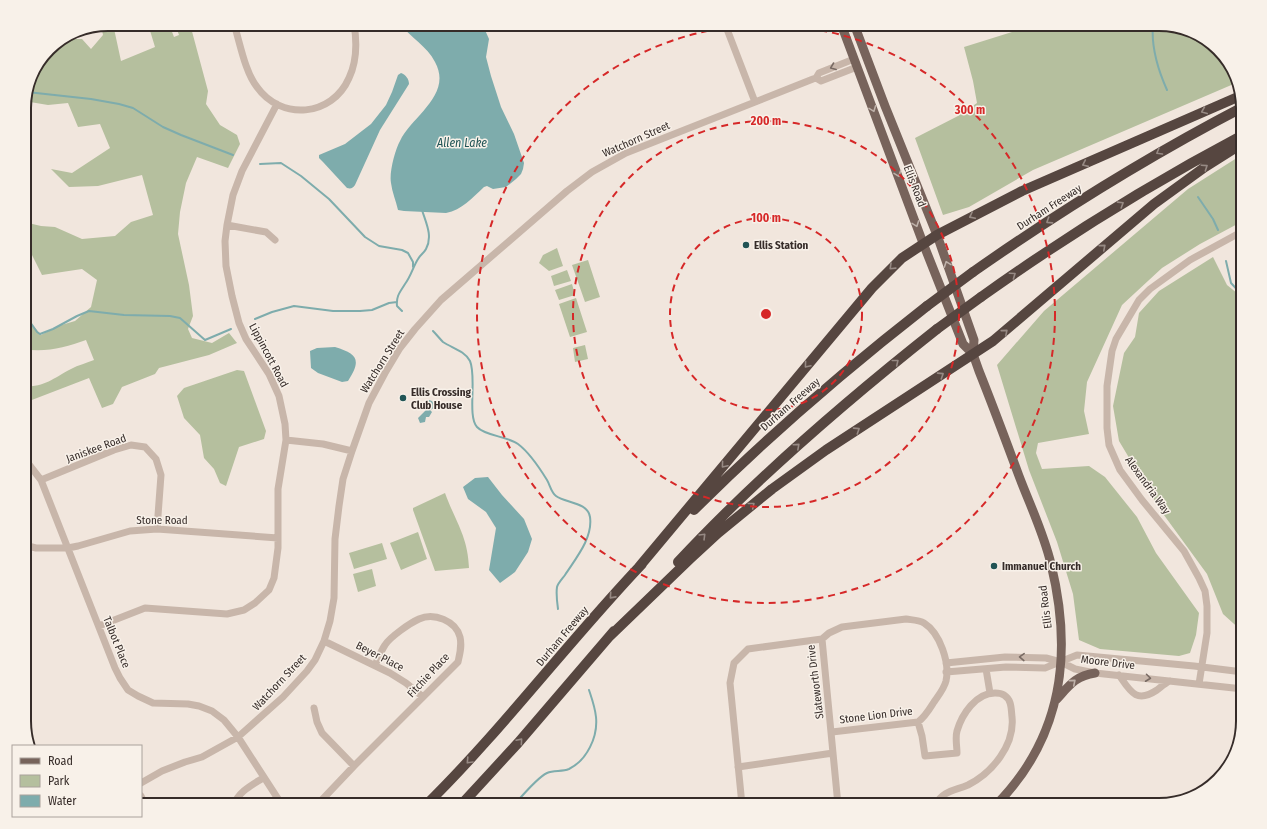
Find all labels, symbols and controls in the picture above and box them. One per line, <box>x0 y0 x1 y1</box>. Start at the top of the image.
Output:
one-way arrow <box>830 62 837 70</box>
text: 300 m <box>954 103 985 117</box>
one-way arrow <box>868 105 876 112</box>
one-way arrow <box>1201 107 1208 115</box>
text: 200 m <box>750 114 781 128</box>
street label: Watchorn Street <box>601 119 672 160</box>
water label: Allen Lake <box>436 136 487 150</box>
one-way arrow <box>1156 148 1164 155</box>
one-way arrow <box>1082 159 1089 167</box>
street label: Ellis Road <box>901 163 928 209</box>
one-way arrow <box>1201 165 1208 172</box>
one-way arrow <box>893 170 901 177</box>
street label: Durham Freeway <box>1015 182 1084 233</box>
one-way arrow <box>1117 201 1124 208</box>
text: 100 m <box>751 211 781 225</box>
one-way arrow <box>969 212 977 219</box>
one-way arrow <box>1046 216 1053 224</box>
one-way arrow <box>911 220 920 227</box>
place label: Ellis Station <box>754 239 809 252</box>
marker: Ellis Station <box>741 240 751 250</box>
one-way arrow <box>1098 244 1106 251</box>
one-way arrow <box>944 260 952 267</box>
one-way arrow <box>889 262 897 270</box>
one-way arrow <box>1008 273 1015 280</box>
centre of rings <box>759 307 773 321</box>
street label: Lippincott Road <box>246 321 291 390</box>
street label: Watchorn Street <box>358 327 407 395</box>
one-way arrow <box>1000 329 1007 336</box>
one-way arrow <box>891 359 899 366</box>
one-way arrow <box>805 361 812 368</box>
one-way arrow <box>937 372 944 379</box>
street label: Durham Freeway <box>758 375 823 434</box>
place label: Ellis Crossing Club House <box>411 386 471 412</box>
marker: Ellis Crossing Club House <box>398 393 408 403</box>
one-way arrow <box>853 427 860 435</box>
street label: Janiskee Road <box>64 432 128 465</box>
one-way arrow <box>792 443 800 451</box>
street label: Alexandria Way <box>1122 454 1173 517</box>
one-way arrow <box>722 460 729 468</box>
one-way arrow <box>747 503 754 510</box>
street label: Stone Road <box>136 514 188 527</box>
one-way arrow <box>698 533 706 541</box>
place label: Immanuel Church <box>1002 560 1081 573</box>
marker: Immanuel Church <box>989 561 999 571</box>
street label: Ellis Road <box>1036 584 1055 629</box>
one-way arrow <box>610 591 617 599</box>
street label: Durham Freeway <box>534 604 591 669</box>
street label: Talbot Place <box>100 615 133 670</box>
street label: Beyer Place <box>354 639 406 674</box>
street label: Slateworth Drive <box>804 644 826 720</box>
street label: Watchorn Street <box>250 651 309 713</box>
street label: Fitchie Place <box>405 651 452 700</box>
one-way arrow <box>1019 653 1025 662</box>
street label: Moore Drive <box>1080 653 1136 672</box>
one-way arrow <box>1145 673 1151 682</box>
one-way arrow <box>1068 680 1076 687</box>
street label: Stone Lion Drive <box>839 705 913 726</box>
one-way arrow <box>515 739 522 746</box>
legend <box>12 745 142 817</box>
text: Road <box>48 754 73 768</box>
one-way arrow <box>466 756 474 764</box>
text: Park <box>48 774 70 788</box>
text: Water <box>48 794 77 808</box>

